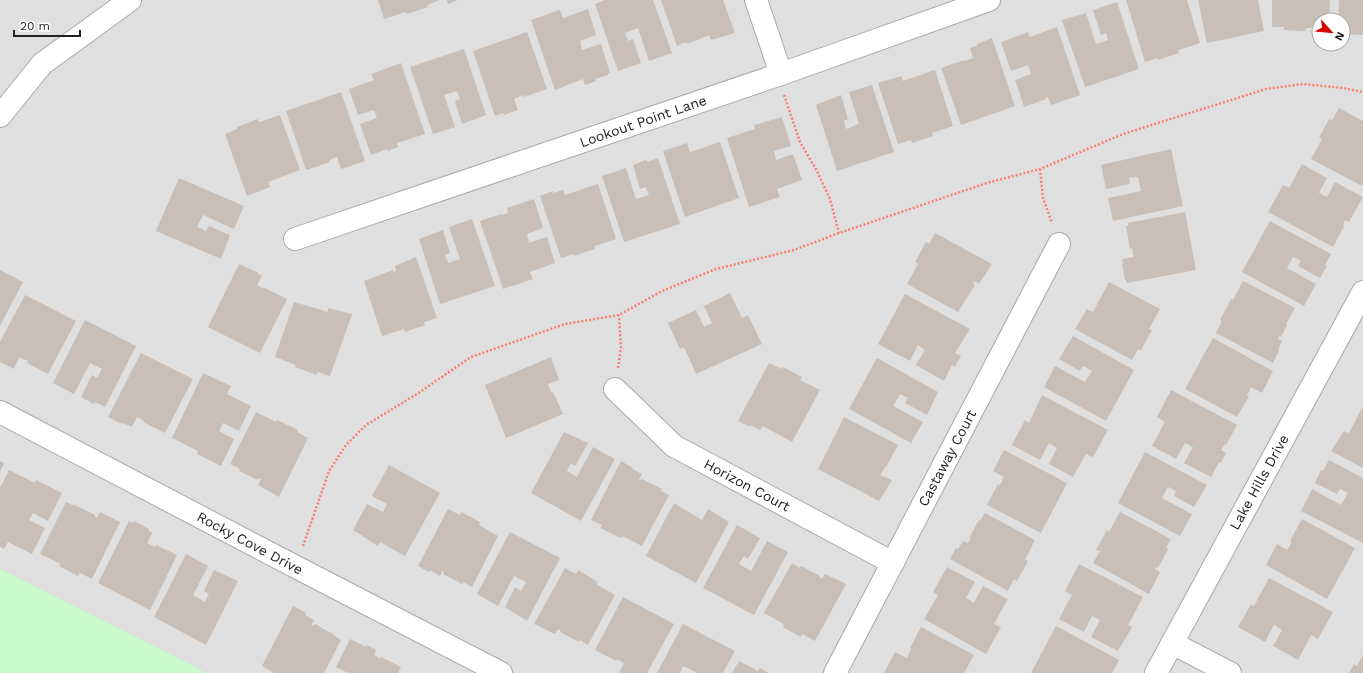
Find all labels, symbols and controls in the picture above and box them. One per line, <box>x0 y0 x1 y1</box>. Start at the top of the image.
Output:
scale bar <box>14 12 80 38</box>
north arrow <box>1311 12 1351 52</box>
text: 20 m <box>20 19 50 33</box>
text: N <box>1332 30 1347 43</box>
street label: Lookout Point Lane <box>577 92 709 150</box>
street label: Castaway Court <box>915 407 979 509</box>
street label: Lake Hills Drive <box>1226 432 1292 532</box>
street label: Horizon Court <box>701 456 793 514</box>
street label: Rocky Cove Drive <box>194 508 306 578</box>

